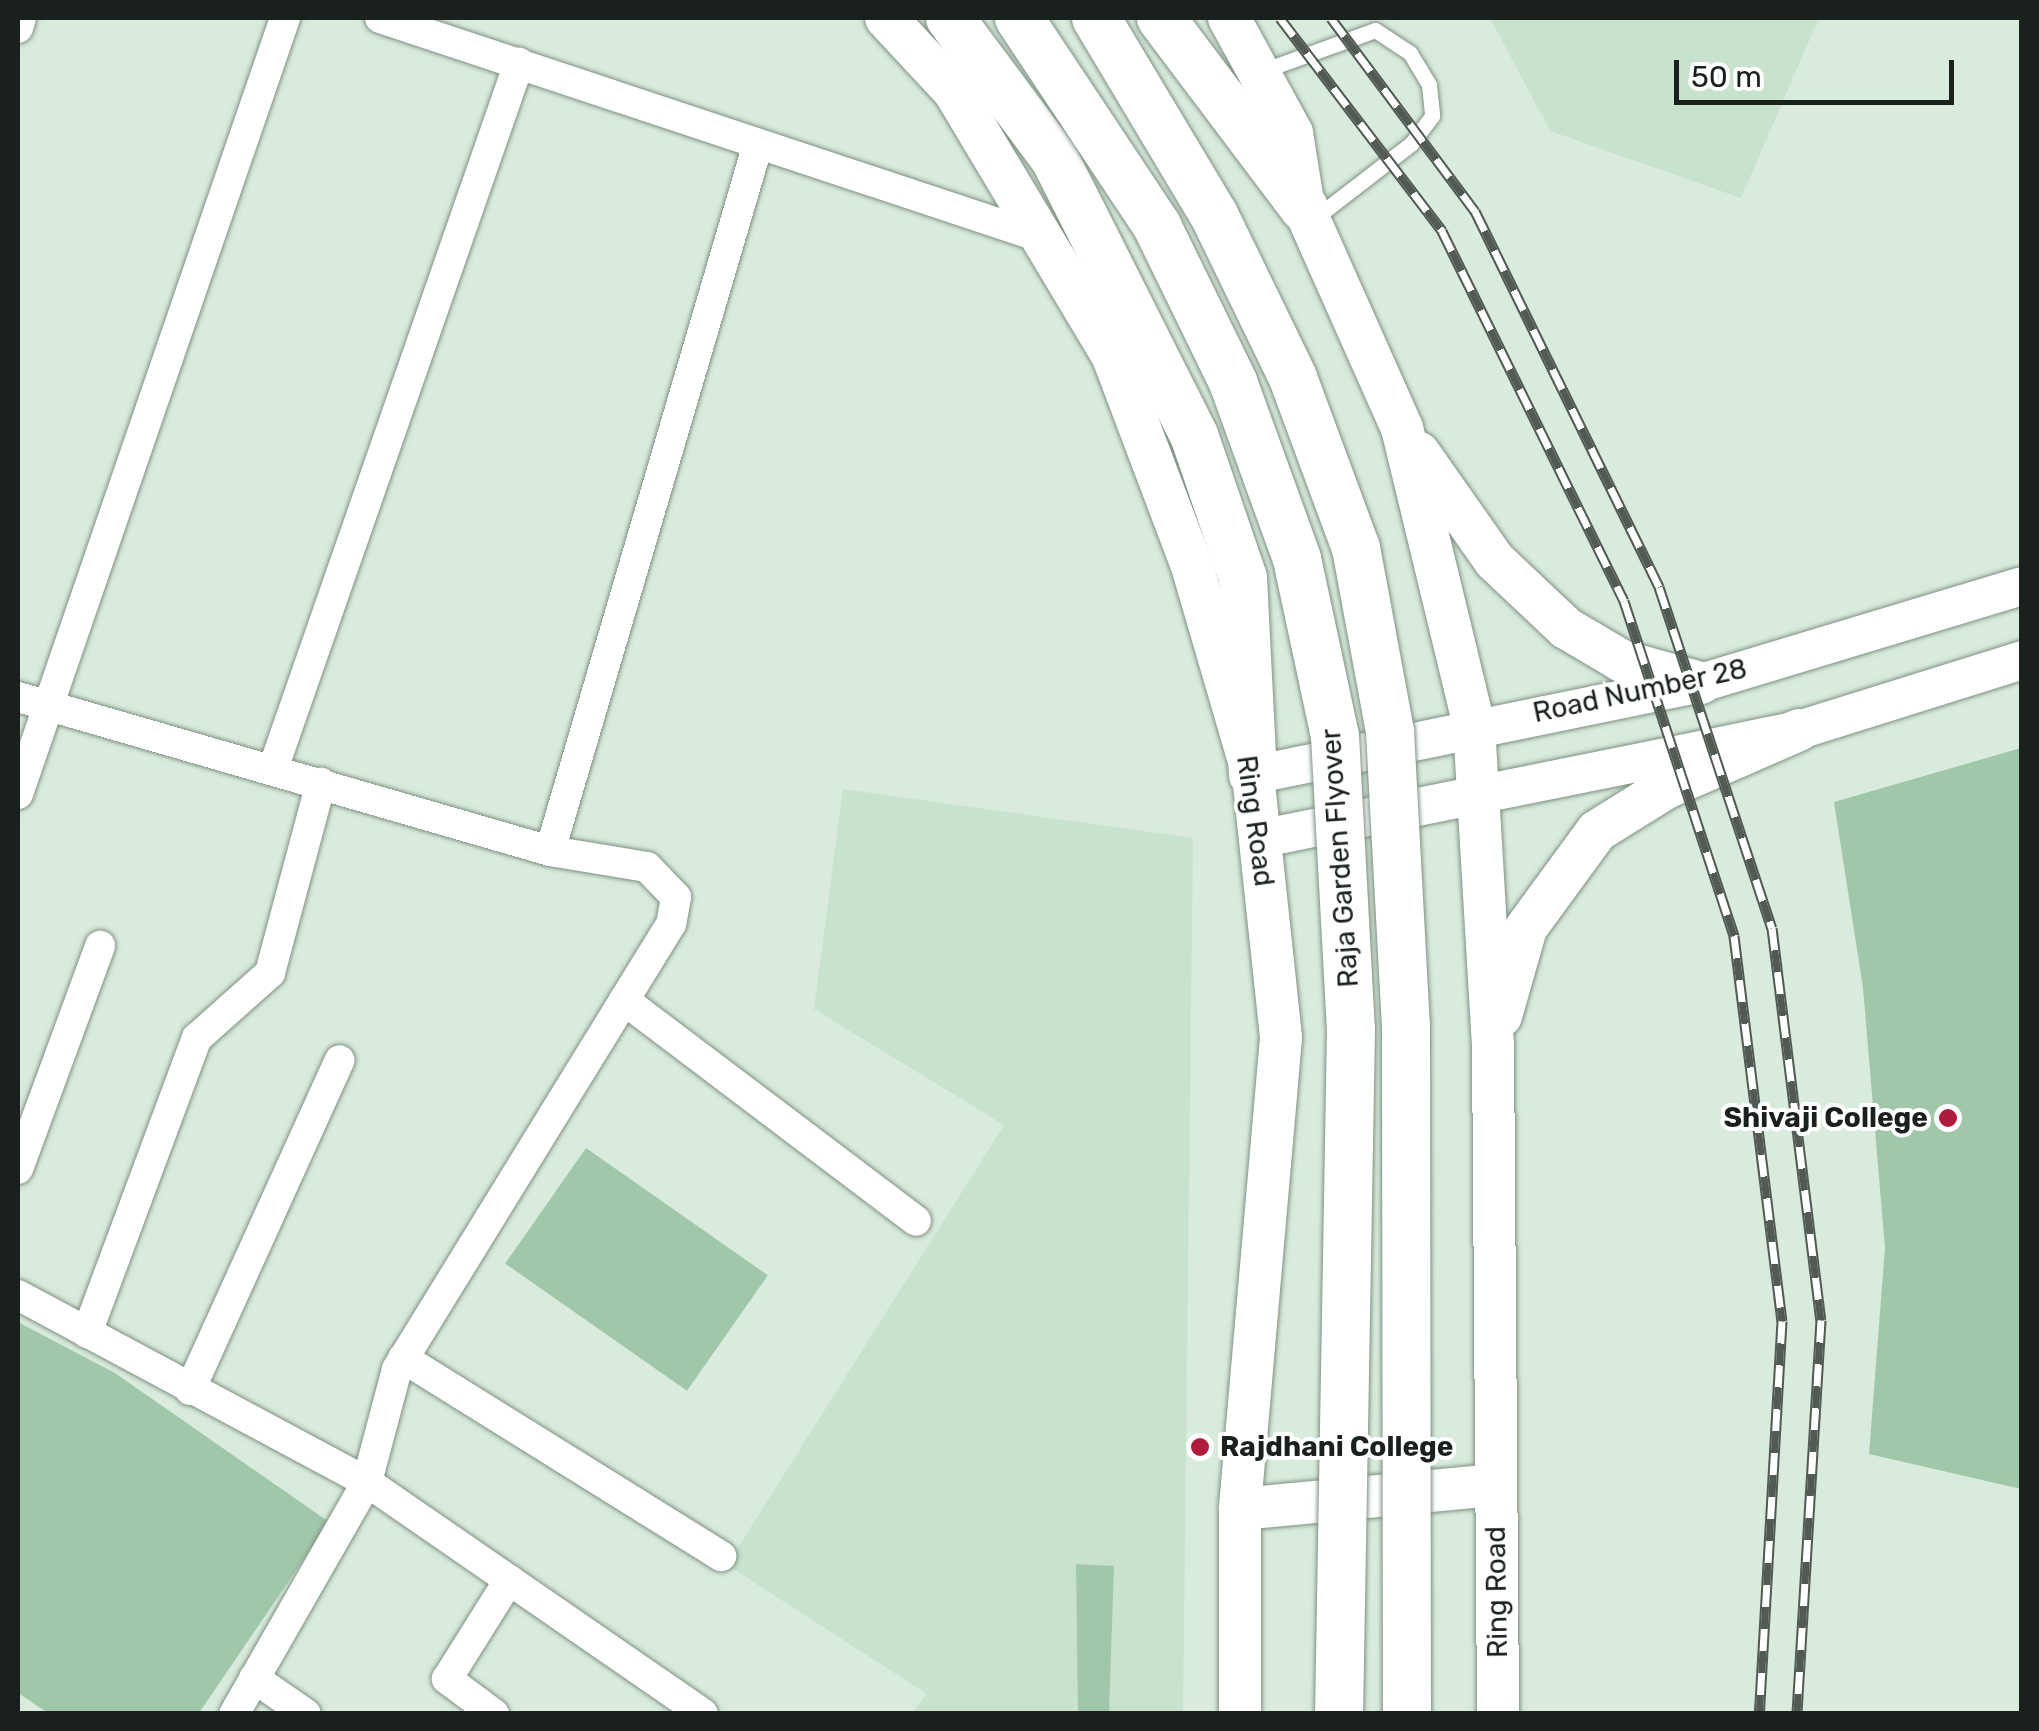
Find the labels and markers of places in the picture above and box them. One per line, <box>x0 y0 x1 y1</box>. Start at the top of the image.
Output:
place label: Shivaji College <box>1724 1101 1928 1135</box>
marker: Shivaji College <box>1937 1107 1959 1129</box>
place label: Rajdhani College <box>1220 1430 1453 1464</box>
marker: Rajdhani College <box>1189 1436 1211 1458</box>

